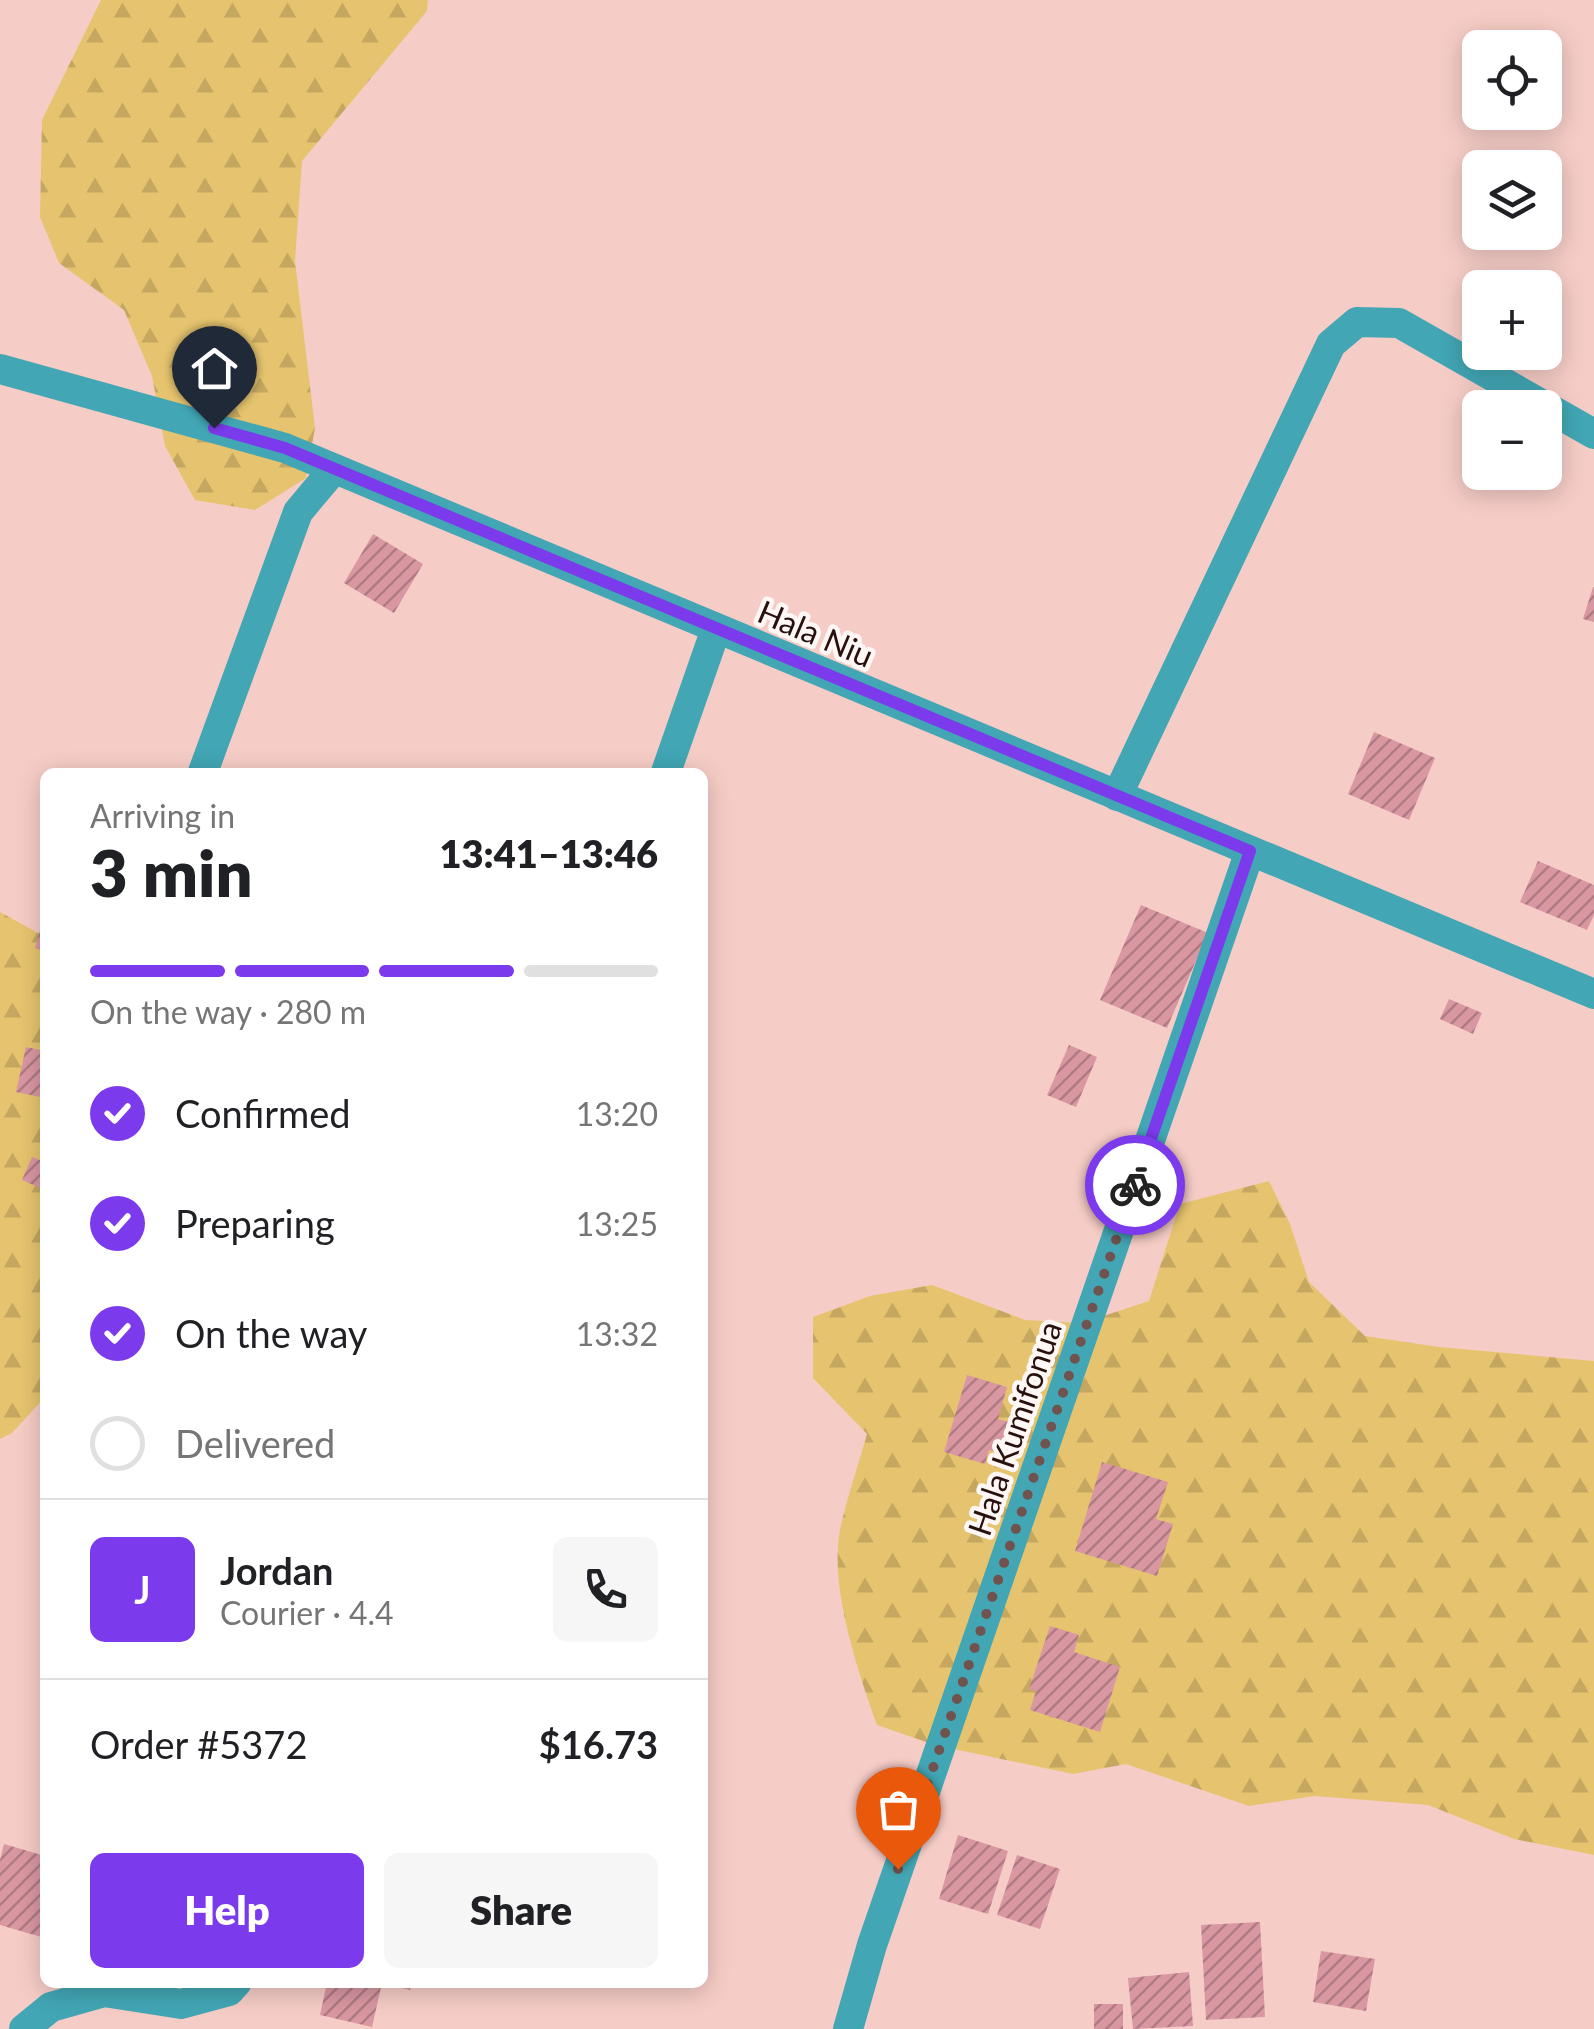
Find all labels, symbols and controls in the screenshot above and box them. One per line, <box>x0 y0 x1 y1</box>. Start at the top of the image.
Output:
map controls <box>1462 30 1562 490</box>
button: locate <box>1462 30 1562 130</box>
button: layers <box>1462 150 1562 250</box>
button: + <box>1462 270 1562 370</box>
pin <box>172 326 257 429</box>
icon: home <box>187 341 242 396</box>
button: − <box>1462 390 1562 490</box>
street label: Hala Niu <box>753 591 879 675</box>
text: Arriving in <box>90 796 235 835</box>
text: 13:41–13:46 <box>439 830 658 876</box>
text: 3 min <box>90 833 252 911</box>
text: On the way · 280 m <box>90 992 366 1031</box>
icon: check <box>90 1086 145 1141</box>
text: Confirmed <box>175 1090 351 1136</box>
text: 13:20 <box>576 1094 658 1133</box>
courier <box>1085 1135 1185 1235</box>
icon: bike <box>1108 1158 1163 1213</box>
icon: check <box>90 1196 145 1251</box>
text: Preparing <box>175 1200 335 1246</box>
text: 13:25 <box>576 1204 658 1243</box>
icon: check <box>90 1306 145 1361</box>
text: On the way <box>175 1310 367 1356</box>
text: 13:32 <box>576 1314 658 1353</box>
street label: Hala Kumifonua <box>959 1316 1069 1540</box>
text: Delivered <box>175 1420 335 1466</box>
button: phone <box>553 1537 658 1642</box>
text: Jordan <box>220 1547 333 1593</box>
text: J <box>134 1566 151 1612</box>
text: Courier · 4.4 <box>220 1593 394 1632</box>
text: Order #5372 <box>90 1721 307 1767</box>
text: $16.73 <box>539 1721 658 1767</box>
pin <box>856 1767 941 1870</box>
icon: bag <box>871 1782 926 1837</box>
button: Help <box>90 1853 364 1968</box>
button: Share <box>384 1853 658 1968</box>

